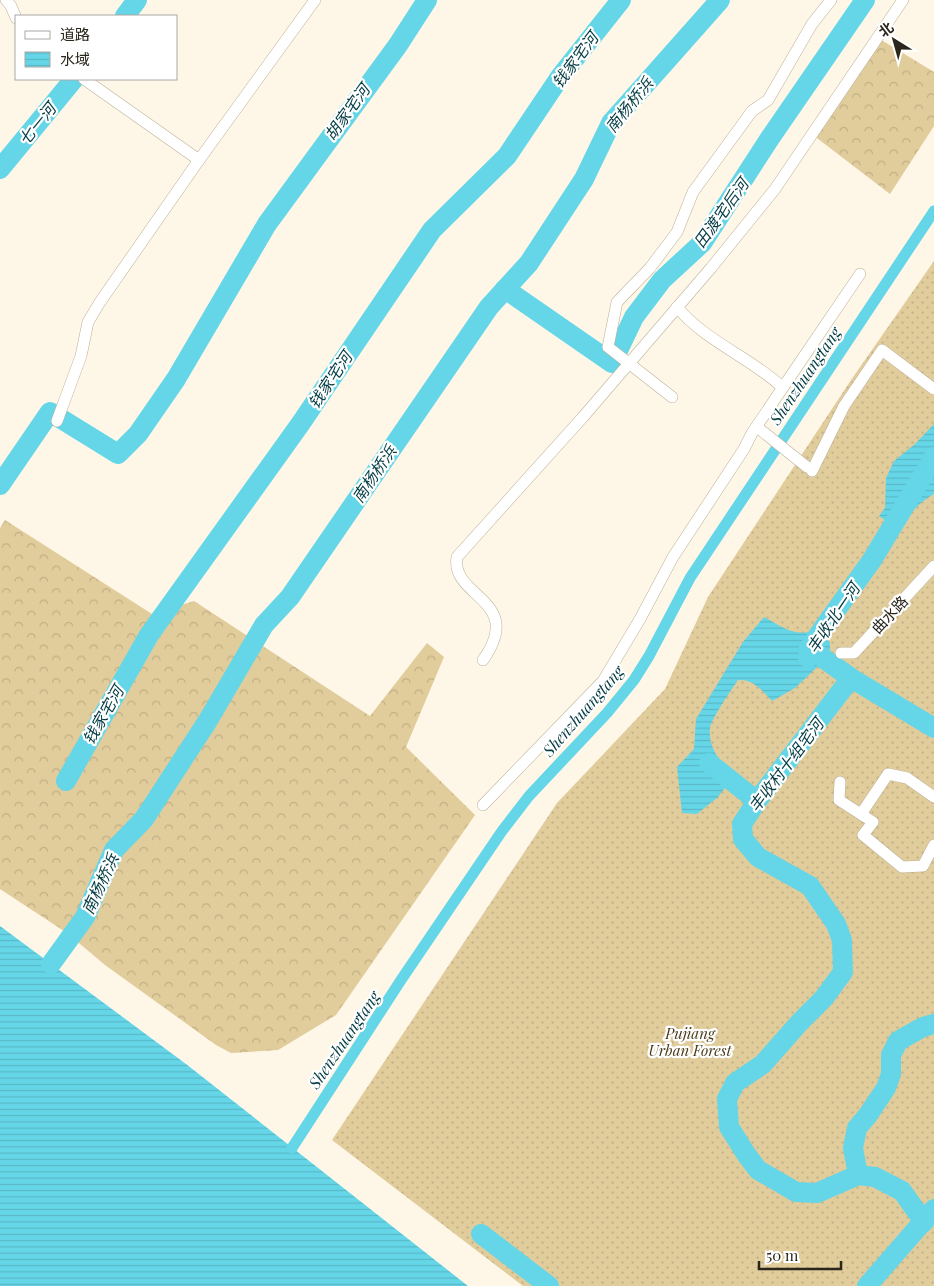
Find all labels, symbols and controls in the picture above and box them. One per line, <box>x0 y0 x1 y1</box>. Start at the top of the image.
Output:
legend <box>15 15 178 80</box>
north arrow <box>869 15 919 65</box>
text: 北 <box>875 17 897 41</box>
text: 道路 <box>60 24 90 44</box>
water label: 钱家宅河 <box>547 25 604 92</box>
text: 水域 <box>60 49 90 69</box>
water label: 南杨桥浜 <box>600 72 658 136</box>
water label: 胡家宅河 <box>319 77 376 144</box>
water label: 七一河 <box>13 96 62 149</box>
water label: 田渡宅后河 <box>689 172 754 251</box>
water label: Shenzhuangtang <box>764 321 846 429</box>
water label: 钱家宅河 <box>303 345 358 412</box>
water label: 南杨桥浜 <box>347 440 401 506</box>
water label: 丰收北一河 <box>802 576 865 657</box>
street label: 曲水路 <box>867 591 912 638</box>
water label: Shenzhuangtang <box>537 660 629 761</box>
water label: 钱家宅河 <box>77 679 129 748</box>
water label: 丰收村十组宅河 <box>744 711 829 816</box>
water label: 南杨桥浜 <box>77 849 123 917</box>
water label: Shenzhuangtang <box>303 985 385 1093</box>
park label: Pujiang Urban Forest <box>649 1023 732 1060</box>
scale bar <box>759 1238 842 1270</box>
text: 50 m <box>766 1245 799 1265</box>

